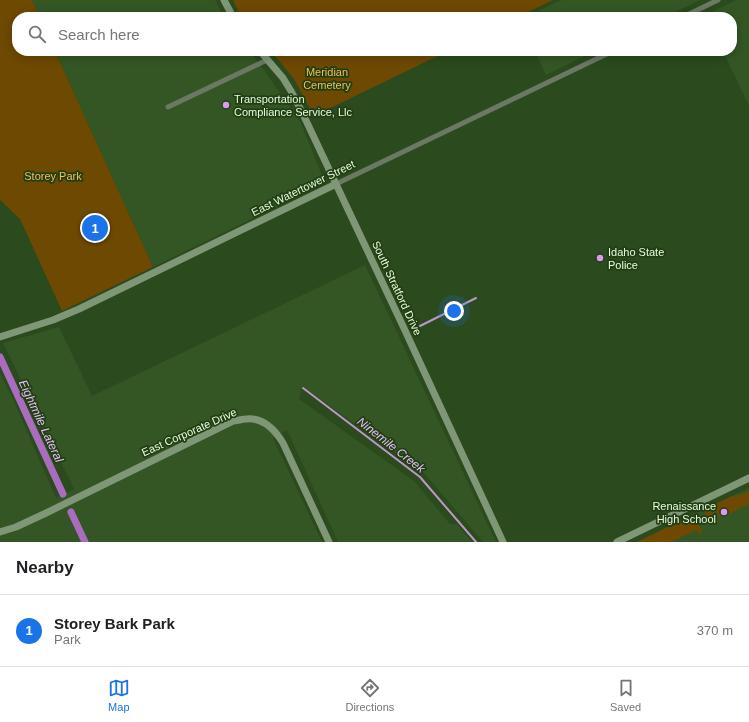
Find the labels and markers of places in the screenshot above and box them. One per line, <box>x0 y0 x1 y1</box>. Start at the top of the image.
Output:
place label: Transportation Compliance Service, Llc <box>234 93 352 118</box>
marker: Transportation Compliance Service, Llc <box>221 100 231 110</box>
pin: 1 <box>82 213 108 243</box>
place label: Idaho State Police <box>608 246 664 271</box>
marker: Idaho State Police <box>595 253 605 263</box>
place label: Renaissance High School <box>652 500 716 525</box>
marker: Renaissance High School <box>719 507 729 517</box>

